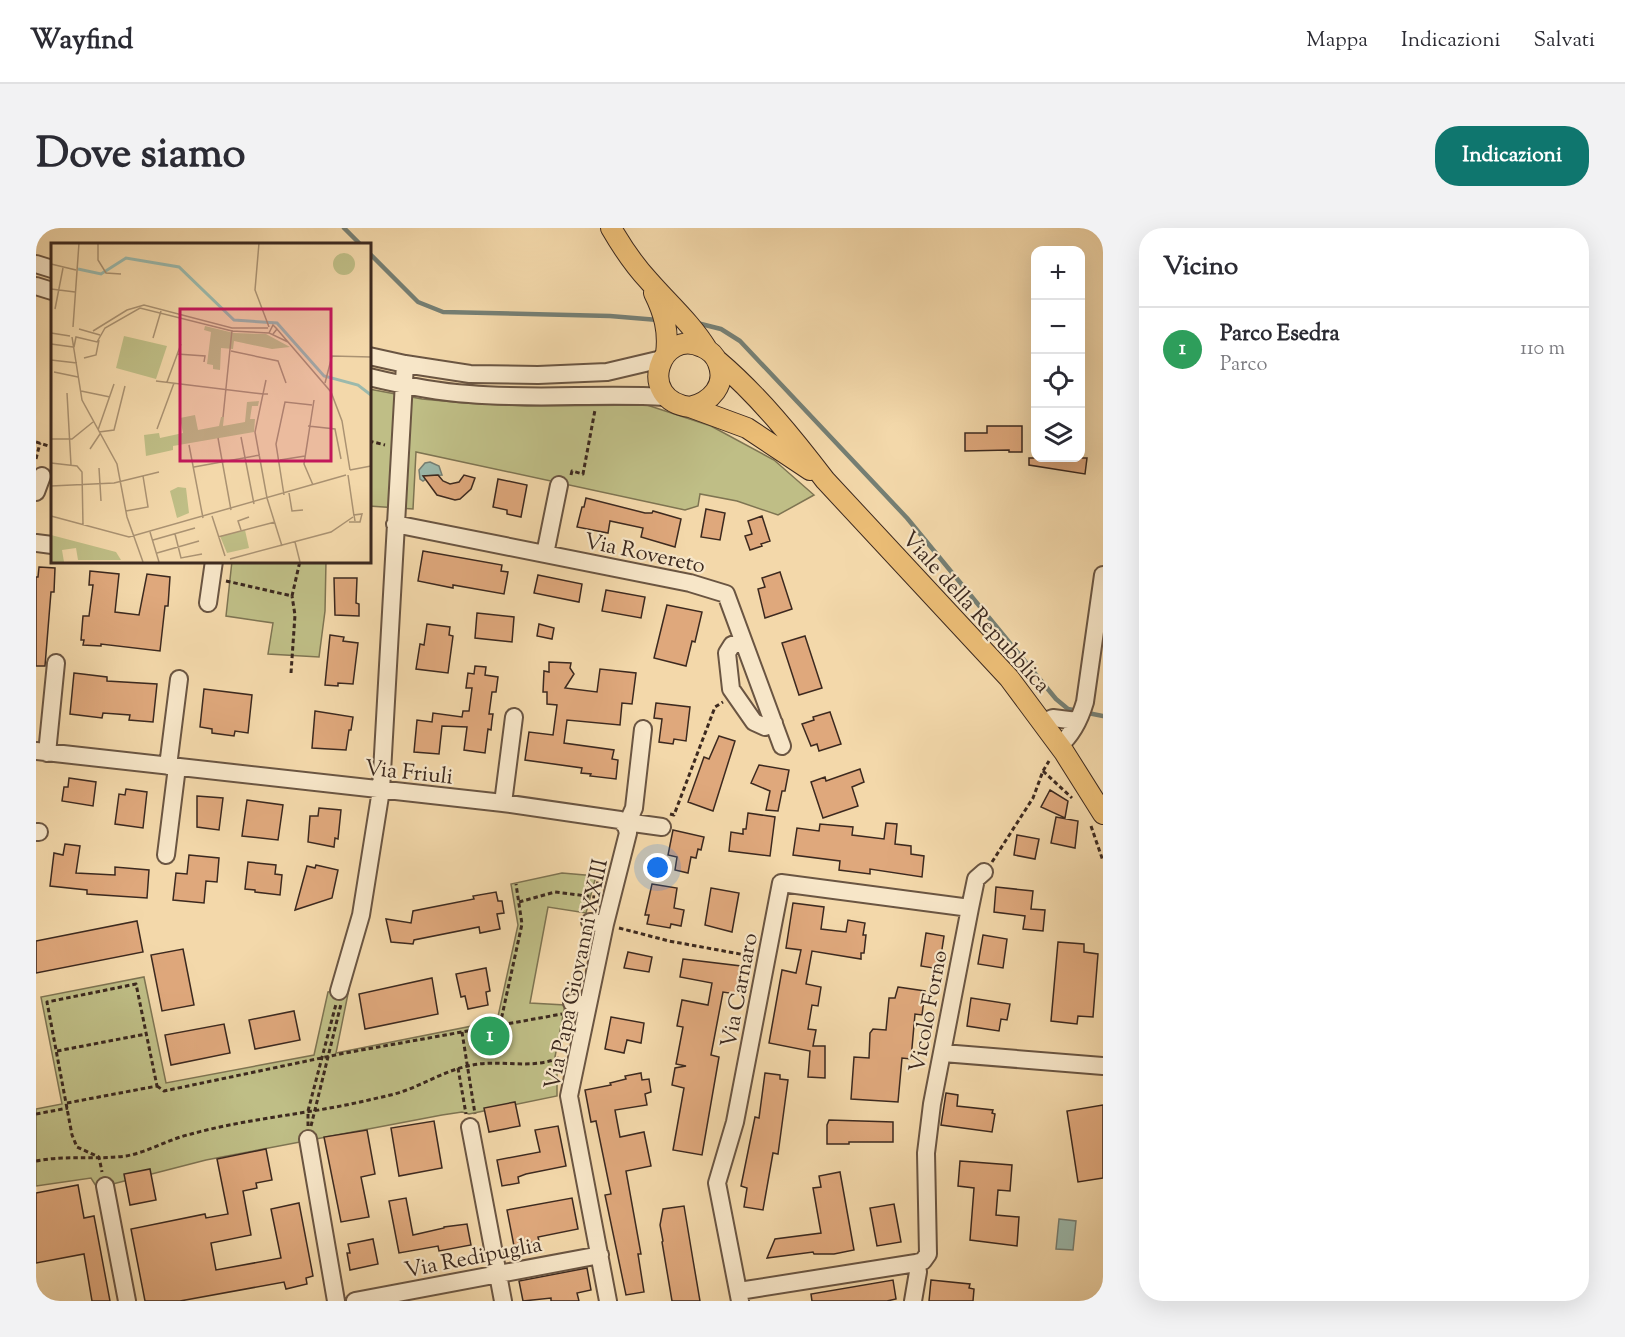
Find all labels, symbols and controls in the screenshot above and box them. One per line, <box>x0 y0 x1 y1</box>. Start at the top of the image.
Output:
text: Wayfind <box>30 21 133 61</box>
text: Mappa <box>1306 26 1368 56</box>
text: Indicazioni <box>1401 26 1501 56</box>
text: Salvati <box>1534 26 1595 56</box>
text: Dove siamo <box>36 126 245 186</box>
button: Indicazioni <box>1435 126 1589 186</box>
inset map <box>51 243 370 562</box>
map controls <box>1031 246 1085 462</box>
button: + <box>1031 246 1085 300</box>
text: Vicino <box>1163 249 1238 286</box>
button: − <box>1031 300 1085 354</box>
text: Parco Esedra <box>1220 319 1340 351</box>
text: 1 <box>1179 335 1186 364</box>
text: 110 m <box>1520 335 1565 364</box>
text: Parco <box>1220 351 1267 380</box>
button: locate <box>1031 354 1085 408</box>
button: layers <box>1031 408 1085 462</box>
street label: Viale della Repubblica <box>893 525 1057 701</box>
street label: Via Rovereto <box>581 526 708 583</box>
street label: Via Friuli <box>363 753 455 795</box>
your location <box>643 853 672 882</box>
street label: Via Papa Giovanni XXIII <box>538 856 618 1093</box>
street label: Via Carnaro <box>714 931 768 1051</box>
street label: Vicolo Forno <box>902 948 957 1076</box>
pin: 1 <box>470 1014 510 1058</box>
street label: Via Redipuglia <box>402 1230 545 1288</box>

